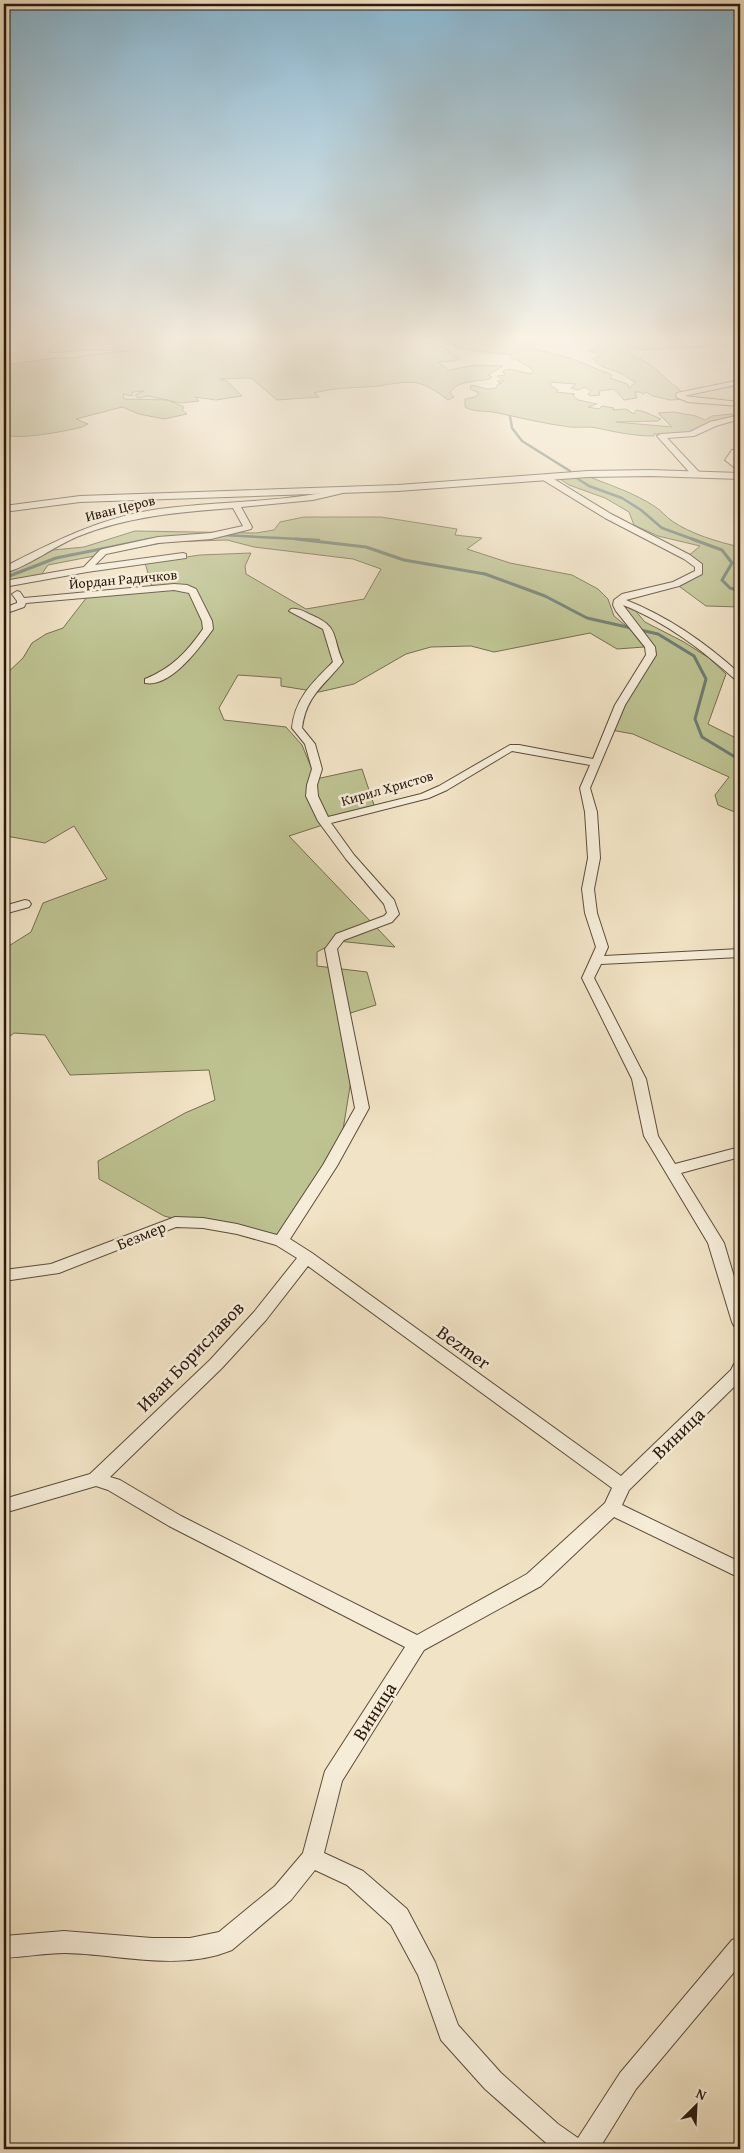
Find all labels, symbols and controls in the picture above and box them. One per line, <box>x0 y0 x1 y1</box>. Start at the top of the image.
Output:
street label: Иван Церов <box>83 490 157 526</box>
street label: Йордан Радичков <box>68 564 178 594</box>
street label: Кирил Христов <box>339 765 436 811</box>
street label: Безмер <box>113 1214 170 1256</box>
street label: Иван Бориславов <box>130 1294 250 1418</box>
street label: Bezmer <box>431 1318 497 1376</box>
street label: Виница <box>645 1401 711 1465</box>
street label: Виница <box>345 1676 403 1746</box>
north arrow <box>672 2080 722 2130</box>
text: N <box>693 2083 710 2105</box>

